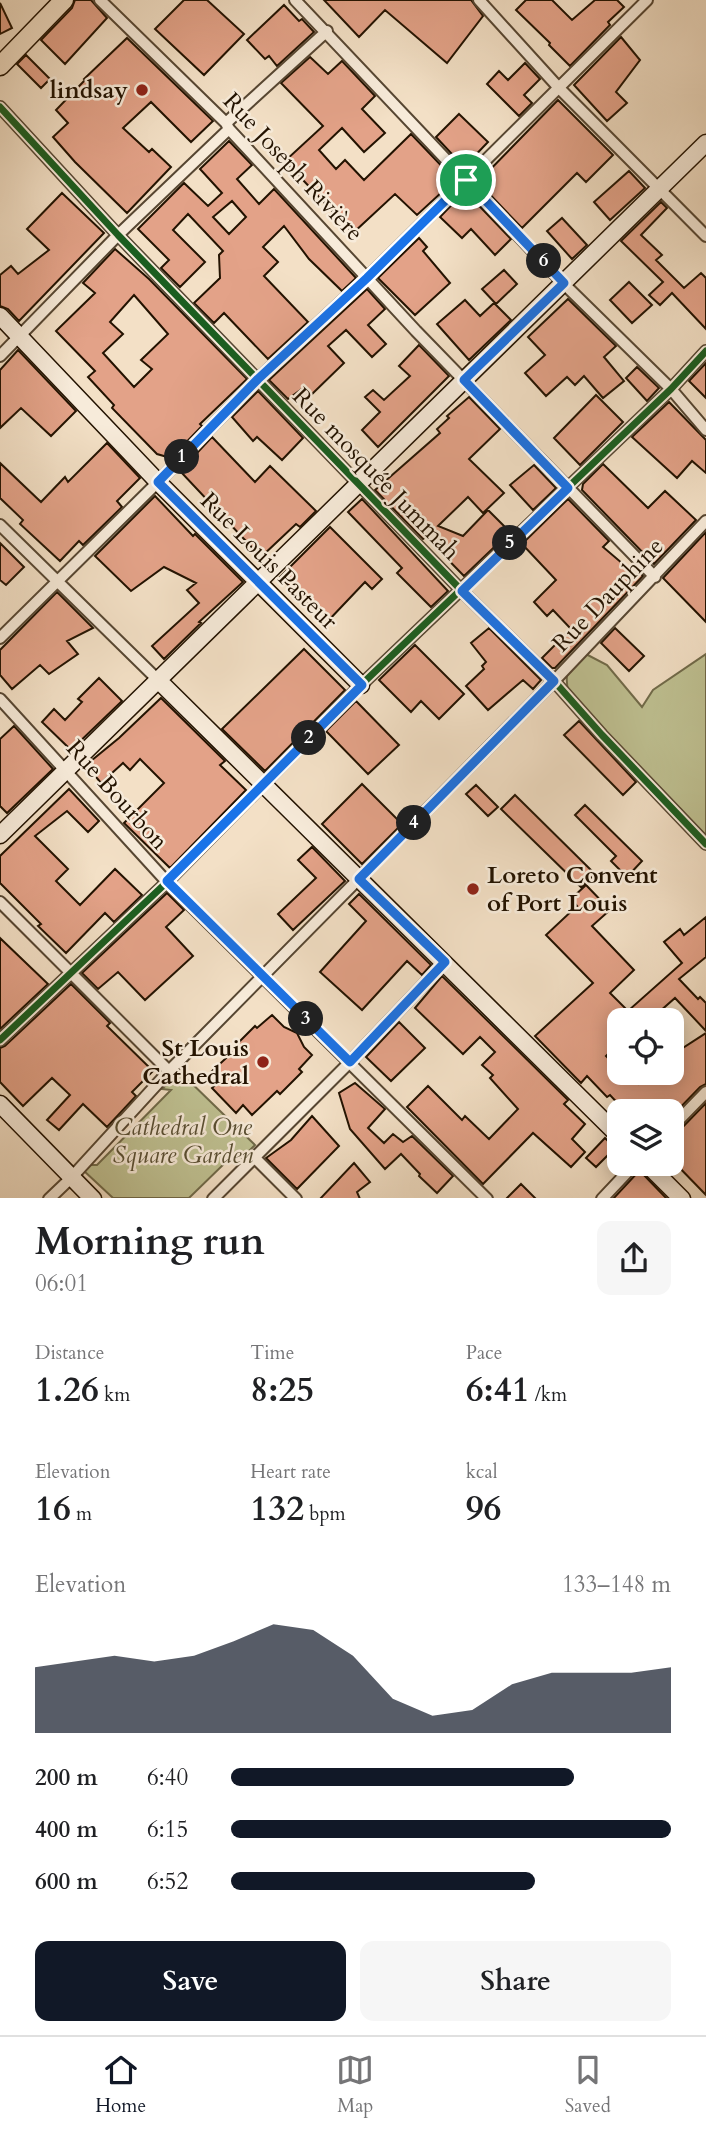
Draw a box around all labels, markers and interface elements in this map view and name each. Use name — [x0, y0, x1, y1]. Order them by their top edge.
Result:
place label: lindsay — [50, 74, 128, 107]
marker: lindsay — [134, 82, 150, 98]
street label: Rue Joseph Rivière — [215, 85, 371, 249]
pin — [436, 150, 496, 210]
icon: arrive — [447, 161, 485, 199]
pin: 6 — [526, 244, 562, 278]
text: 6 — [539, 247, 548, 273]
street label: Rue mosquée Jummah — [285, 380, 467, 568]
pin: 1 — [164, 440, 200, 475]
text: 1 — [177, 443, 186, 469]
street label: Rue Louis Pasteur — [193, 485, 345, 637]
pin: 5 — [492, 526, 528, 560]
text: 5 — [505, 529, 514, 555]
street label: Rue Dauphine — [545, 531, 671, 659]
pin: 2 — [292, 720, 326, 756]
text: 2 — [304, 724, 313, 750]
street label: Rue Bourbon — [59, 733, 176, 858]
pin: 4 — [396, 806, 432, 840]
text: 4 — [409, 809, 418, 835]
place label: Loreto Convent of Port Louis — [487, 859, 658, 920]
marker: Loreto Convent of Port Louis — [465, 881, 481, 897]
pin: 3 — [288, 1002, 324, 1036]
text: 3 — [301, 1005, 310, 1031]
map controls — [607, 1008, 684, 1176]
button: locate — [607, 1008, 684, 1085]
place label: St Louis Cathedral — [142, 1032, 249, 1093]
marker: St Louis Cathedral — [255, 1054, 271, 1070]
button: layers — [607, 1099, 684, 1176]
park label: Cathedral One Square Garden — [113, 1111, 253, 1172]
text: Morning run — [35, 1216, 265, 1268]
button: share — [597, 1221, 671, 1295]
text: 06:01 — [35, 1268, 88, 1299]
text: Distance — [35, 1340, 104, 1366]
text: Time — [250, 1340, 294, 1366]
text: Pace — [466, 1340, 502, 1366]
text: 1.26 — [35, 1366, 99, 1414]
text: 8:25 — [250, 1366, 314, 1414]
text: 6:41 — [466, 1366, 530, 1414]
text: km — [99, 1382, 130, 1408]
text: /km — [530, 1382, 567, 1408]
text: Elevation — [35, 1459, 110, 1485]
text: Heart rate — [250, 1459, 331, 1485]
text: kcal — [466, 1459, 498, 1485]
text: 16 — [35, 1485, 71, 1533]
text: 132 — [250, 1485, 304, 1533]
text: 96 — [466, 1485, 502, 1533]
text: m — [71, 1501, 92, 1527]
text: bpm — [304, 1501, 346, 1527]
text: Elevation — [35, 1569, 126, 1600]
text: 133–148 m — [562, 1569, 671, 1600]
text: 200 m — [35, 1762, 98, 1793]
text: 6:40 — [147, 1762, 188, 1793]
text: 400 m — [35, 1814, 98, 1845]
text: 6:15 — [147, 1814, 188, 1845]
text: 600 m — [35, 1866, 98, 1897]
text: 6:52 — [147, 1866, 188, 1897]
button: Save — [35, 1941, 346, 2021]
button: Share — [360, 1941, 671, 2021]
tab: Home — [95, 2051, 146, 2119]
tab: Map — [336, 2051, 374, 2119]
tab: Saved — [565, 2051, 611, 2119]

